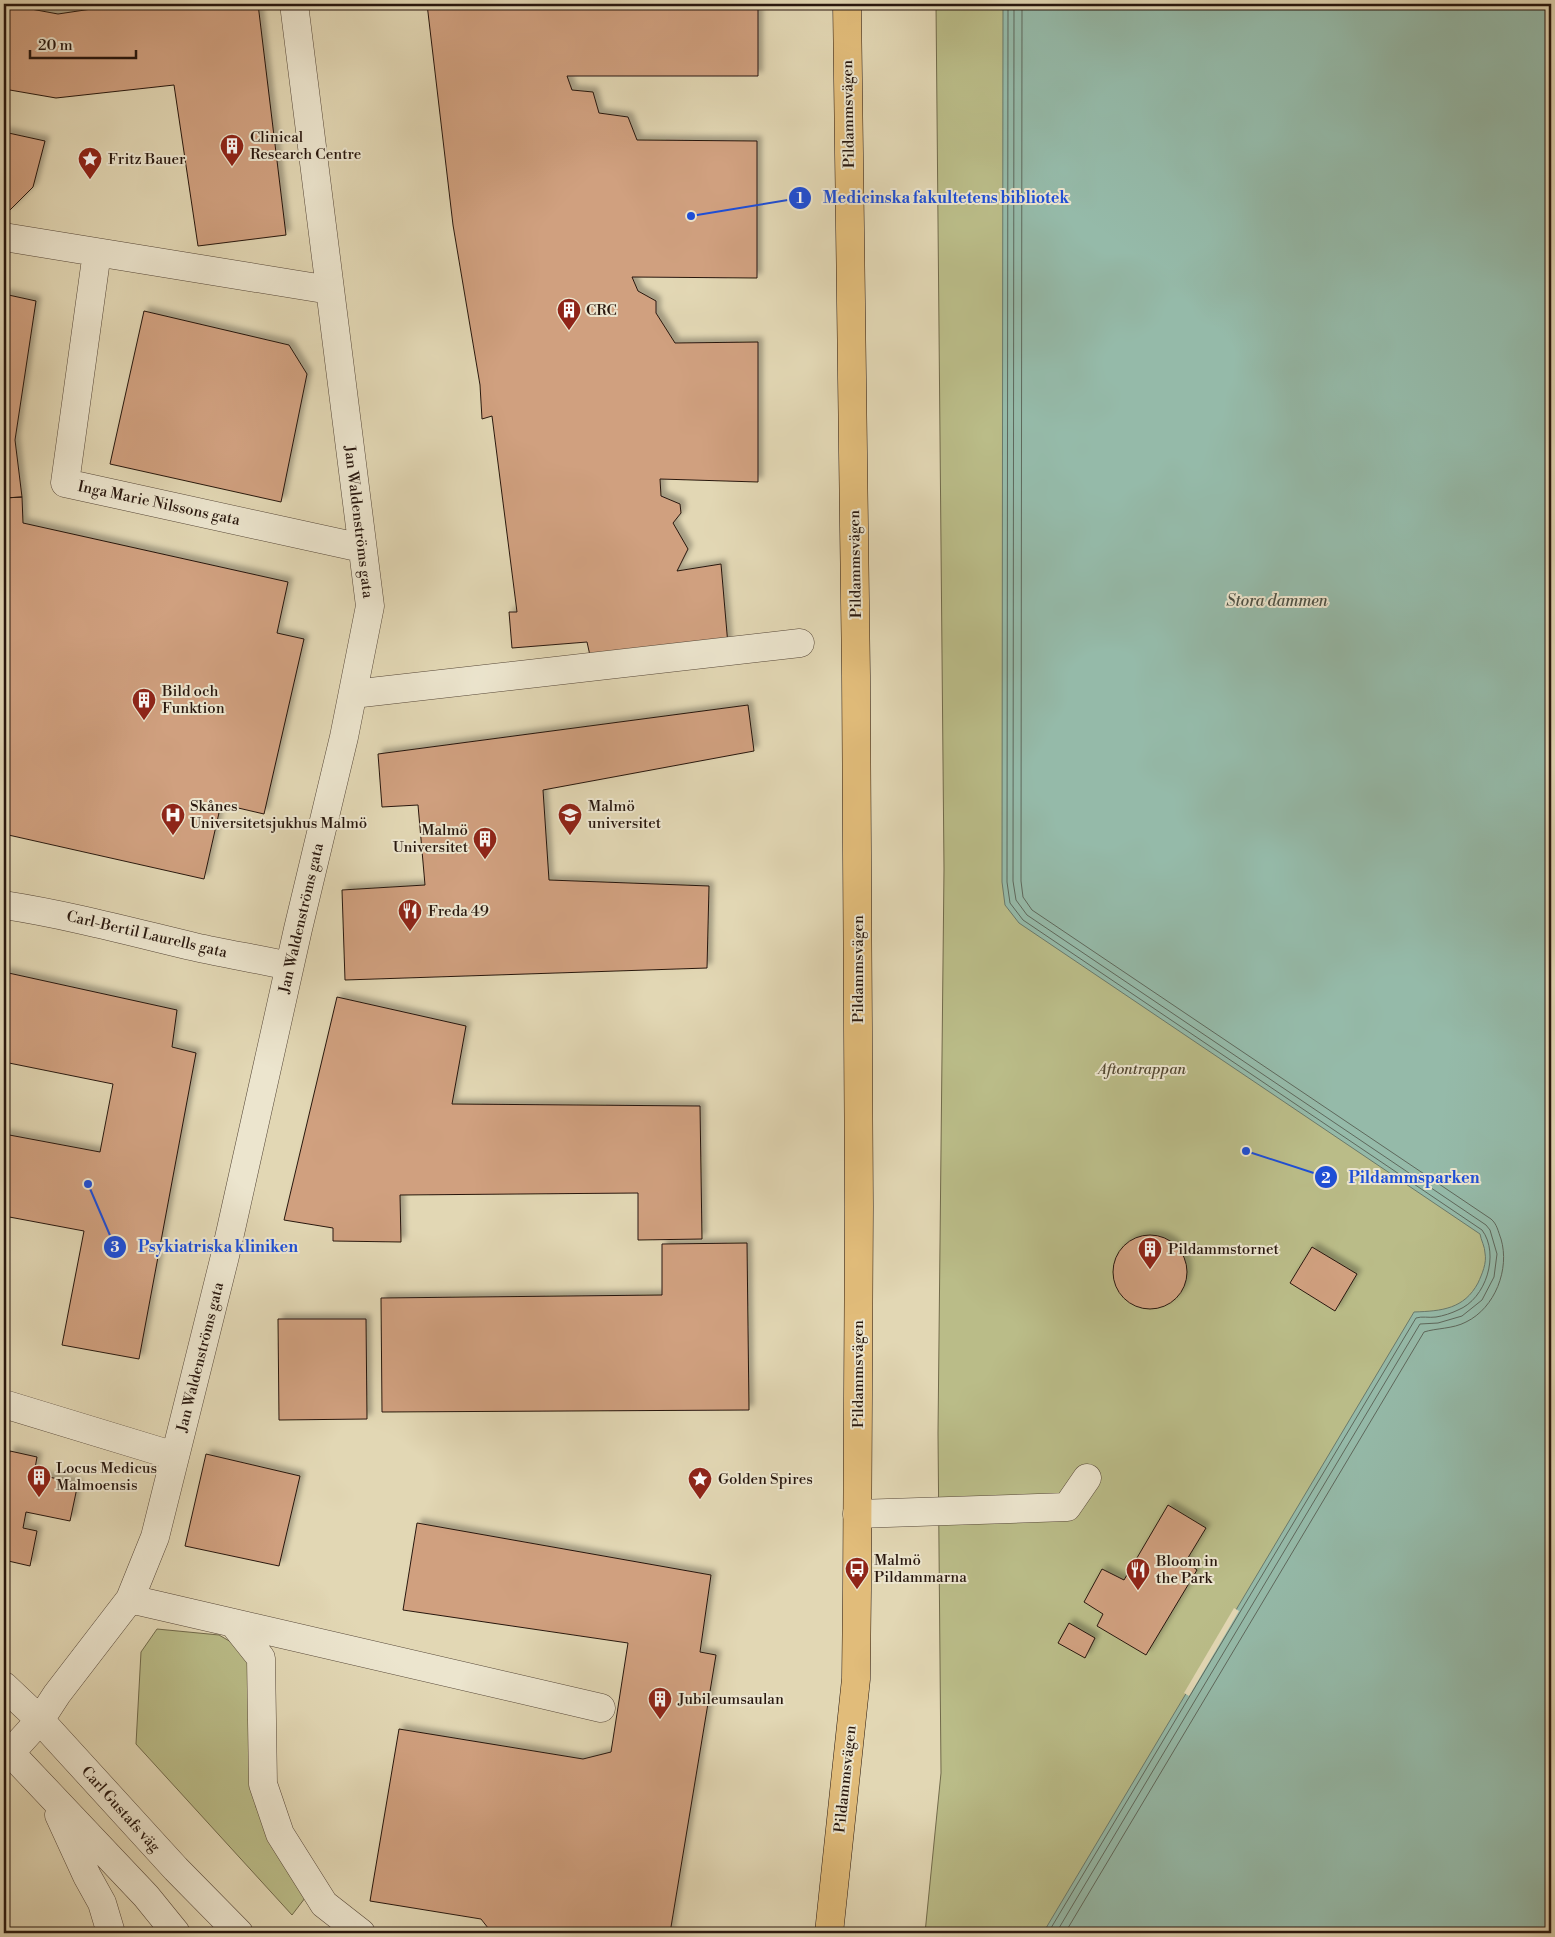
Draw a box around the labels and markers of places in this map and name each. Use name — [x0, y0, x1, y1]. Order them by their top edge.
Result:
place label: Clinical Research Centre — [250, 128, 361, 164]
building icon: Clinical Research Centre — [219, 133, 245, 167]
place icon: Fritz Bauer — [77, 146, 103, 180]
place label: Fritz Bauer — [108, 150, 186, 169]
callout: Medicinska fakultetens bibliotek — [788, 182, 1079, 213]
building icon: CRC — [556, 297, 582, 331]
place label: CRC — [586, 301, 617, 320]
place label: Bild och Funktion — [161, 682, 225, 718]
building icon: Bild och Funktion — [131, 687, 157, 721]
place label: Skånes Universitetsjukhus Malmö — [190, 797, 367, 833]
place label: Malmö universitet — [588, 797, 662, 833]
hospital icon: Skånes Universitetsjukhus Malmö — [160, 802, 186, 836]
school or university icon: Malmö universitet — [557, 802, 583, 836]
place label: Malmö Universitet — [393, 821, 469, 857]
building icon: Malmö Universitet — [472, 826, 498, 860]
restaurant icon: Freda 49 — [397, 898, 423, 932]
place label: Freda 49 — [428, 902, 489, 921]
callout: Pildammsparken — [1314, 1162, 1490, 1193]
callout: Psykiatriska kliniken — [103, 1231, 308, 1262]
building icon: Pildammstornet — [1137, 1236, 1163, 1270]
place label: Pildammstornet — [1168, 1240, 1280, 1259]
place label: Locus Medicus Malmoensis — [56, 1459, 157, 1495]
building icon: Locus Medicus Malmoensis — [26, 1464, 52, 1498]
place icon: Golden Spires — [687, 1466, 713, 1500]
place label: Golden Spires — [718, 1470, 813, 1489]
place label: Malmö Pildammarna — [874, 1551, 967, 1587]
place label: Bloom in the Park — [1155, 1552, 1218, 1588]
bus stop icon: Malmö Pildammarna — [844, 1556, 870, 1590]
restaurant icon: Bloom in the Park — [1125, 1557, 1151, 1591]
building icon: Jubileumsaulan — [647, 1686, 673, 1720]
place label: Jubileumsaulan — [677, 1690, 784, 1709]

